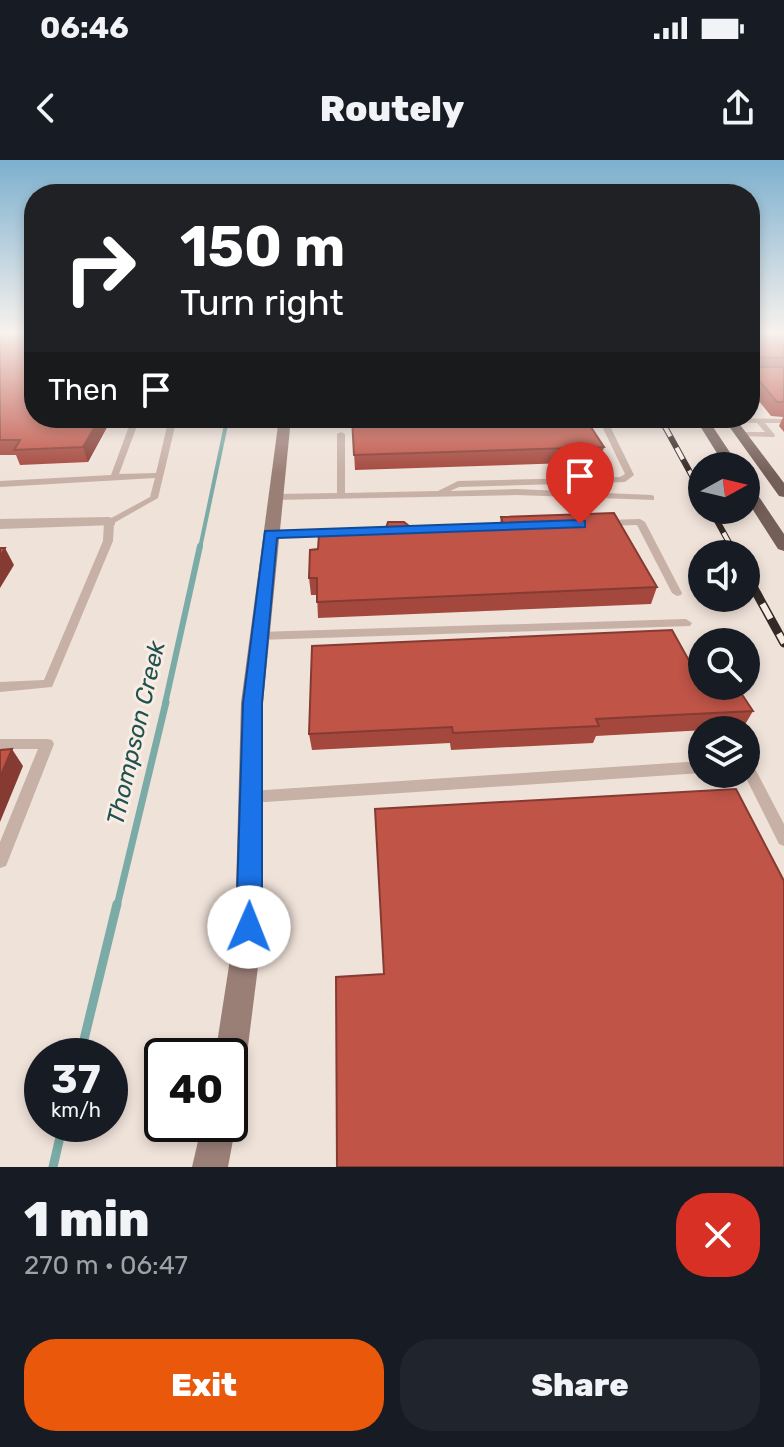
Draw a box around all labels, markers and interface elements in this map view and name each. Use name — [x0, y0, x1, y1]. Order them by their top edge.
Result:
text: 06:46 — [40, 10, 129, 46]
icon: back — [24, 86, 68, 130]
icon: share — [716, 86, 760, 130]
text: Routely — [320, 87, 464, 130]
text: 150 m — [180, 214, 345, 280]
icon: right — [48, 216, 152, 320]
text: Turn right — [180, 281, 344, 324]
icon: arrive — [134, 368, 178, 412]
text: Then — [48, 372, 118, 408]
pin — [546, 442, 614, 524]
north arrow — [688, 452, 760, 524]
map controls — [688, 452, 760, 788]
icon: arrive — [558, 454, 602, 498]
button: sound — [688, 540, 760, 612]
button: search — [688, 628, 760, 700]
water label: Thompson Creek — [101, 638, 171, 828]
button: layers — [688, 716, 760, 788]
position arrow — [207, 885, 291, 969]
speed limit sign: 40 — [144, 1038, 248, 1142]
text: 37 — [51, 1056, 101, 1103]
text: km/h — [51, 1098, 101, 1122]
text: 1 min — [24, 1191, 150, 1248]
button: close — [676, 1193, 760, 1277]
text: 270 m · 06:47 — [24, 1250, 188, 1281]
button: Exit — [24, 1339, 384, 1431]
button: Share — [400, 1339, 760, 1431]

